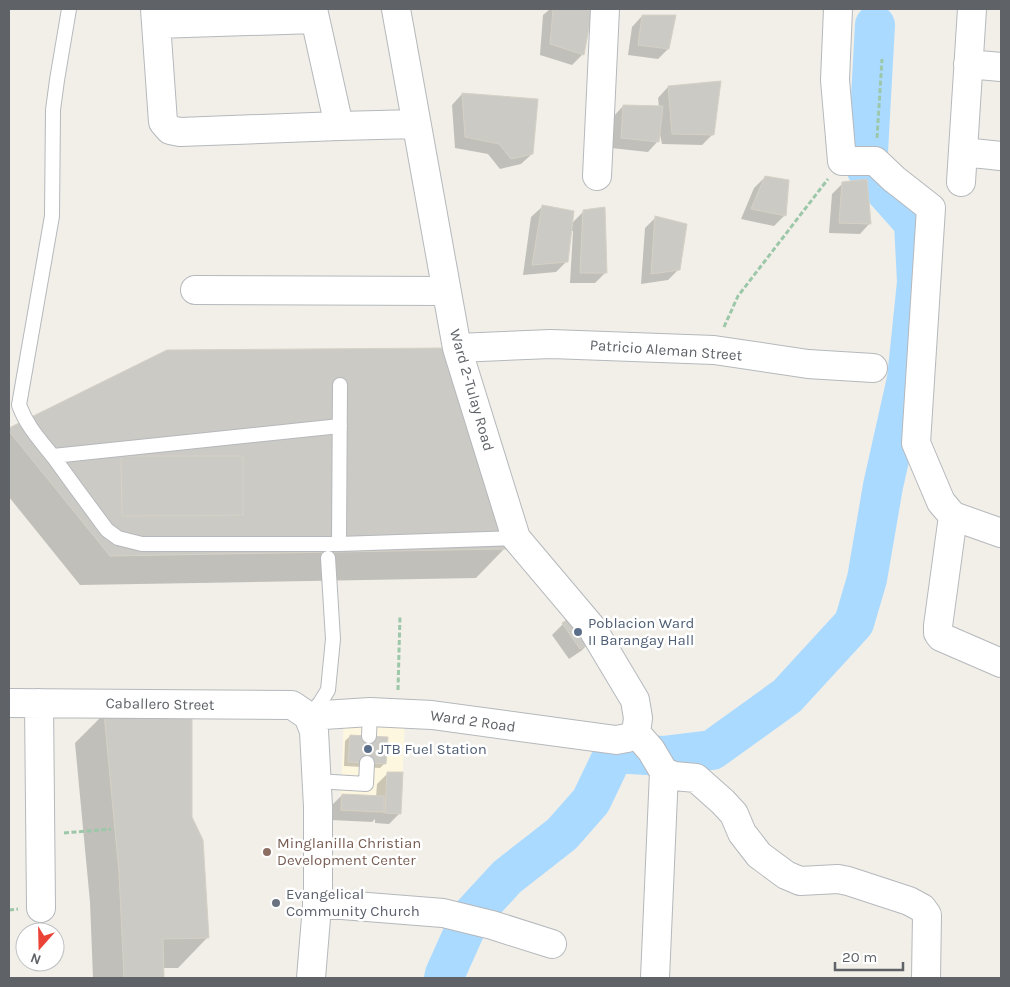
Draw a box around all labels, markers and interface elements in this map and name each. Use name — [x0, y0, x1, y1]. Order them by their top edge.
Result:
street label: Ward 2-Tulay Road — [446, 327, 498, 453]
street label: Patricio Aleman Street — [589, 336, 743, 364]
place label: Poblacion Ward II Barangay Hall — [588, 614, 694, 649]
marker: Poblacion Ward II Barangay Hall — [572, 626, 584, 638]
street label: Caballero Street — [105, 694, 215, 714]
street label: Ward 2 Road — [429, 706, 517, 736]
place label: JTB Fuel Station — [378, 740, 487, 758]
marker: JTB Fuel Station — [362, 743, 374, 755]
place label: Minglanilla Christian Development Center — [277, 834, 421, 869]
marker: Minglanilla Christian Development Center — [261, 846, 273, 858]
place label: Evangelical Community Church — [286, 885, 420, 920]
marker: Evangelical Community Church — [270, 897, 282, 909]
north arrow — [15, 922, 65, 972]
scale bar — [835, 940, 902, 972]
text: 20 m — [842, 948, 877, 966]
text: N — [28, 949, 43, 968]

